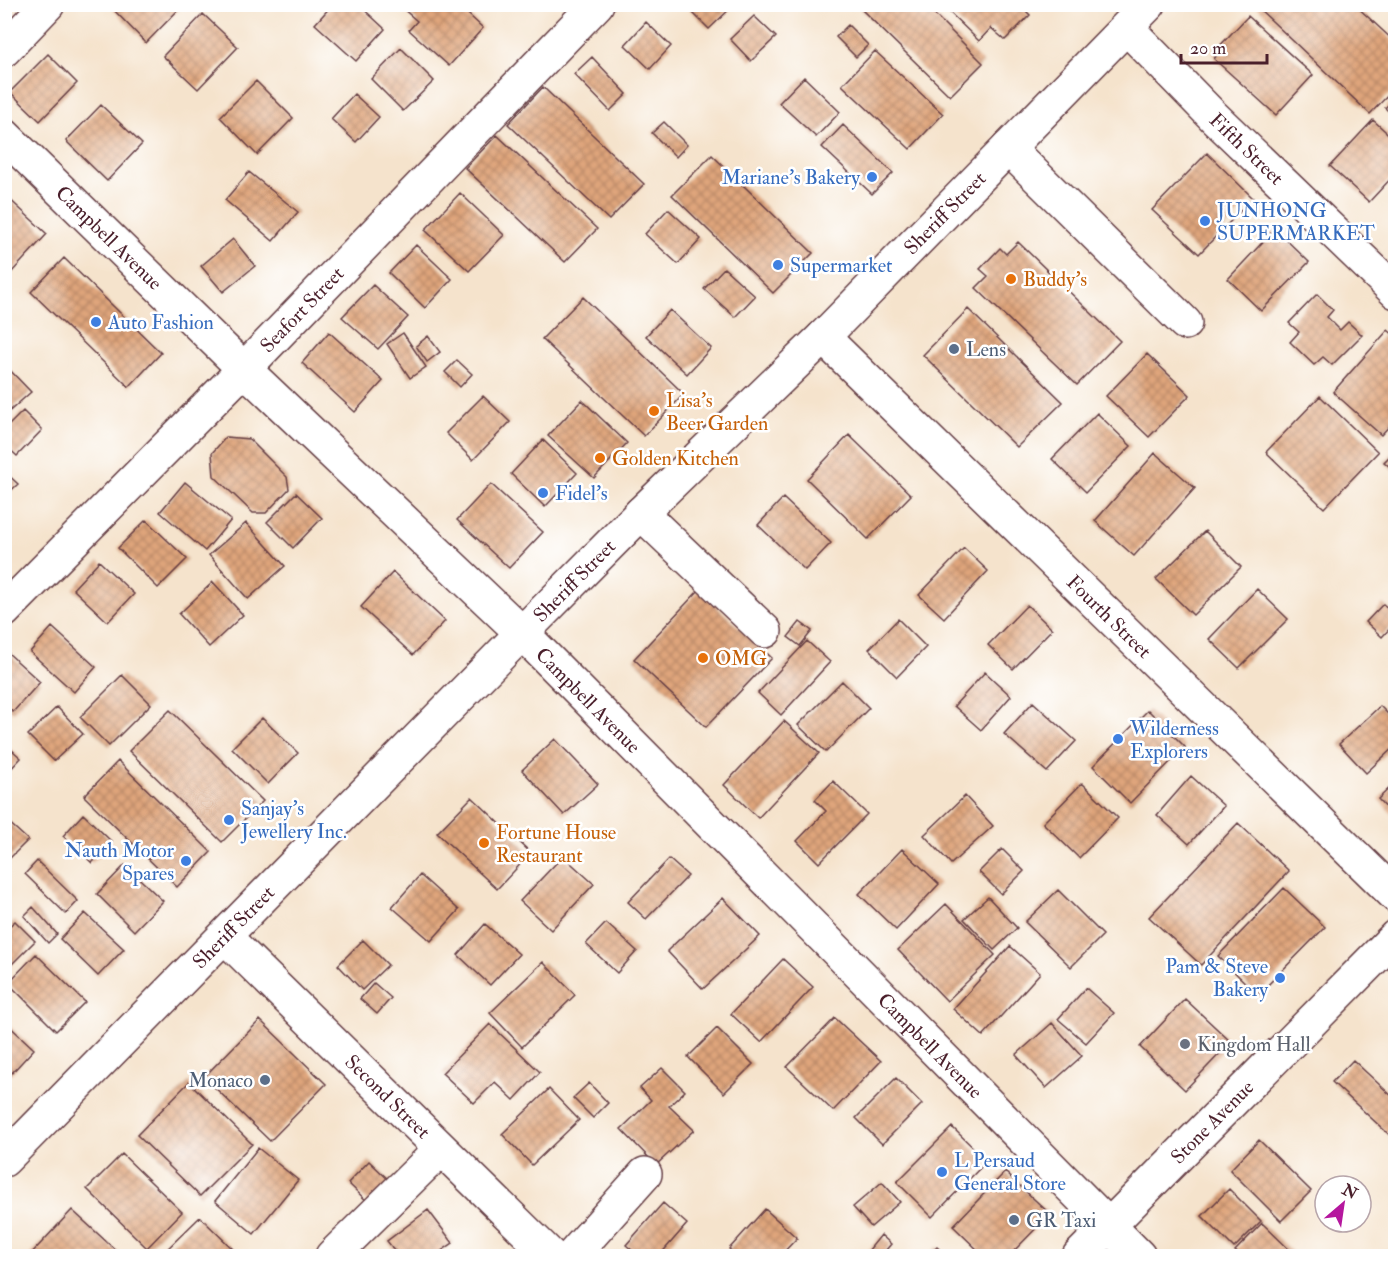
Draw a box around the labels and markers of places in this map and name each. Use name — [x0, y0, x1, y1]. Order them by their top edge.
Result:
place label: Mariane's Bakery — [722, 165, 861, 190]
marker: Mariane's Bakery — [865, 170, 879, 184]
place label: JUNHONG SUPERMARKET — [1216, 198, 1375, 246]
marker: JUNHONG SUPERMARKET — [1198, 214, 1212, 228]
place label: Supermarket — [790, 253, 893, 279]
marker: Supermarket — [771, 258, 785, 272]
place label: Buddy's — [1023, 267, 1087, 292]
marker: Buddy's — [1004, 272, 1018, 286]
place label: Auto Fashion — [107, 310, 214, 335]
marker: Auto Fashion — [89, 315, 103, 329]
place label: Lens — [966, 337, 1006, 362]
marker: Lens — [947, 342, 961, 356]
place label: Lisa's Beer Garden — [666, 388, 768, 436]
marker: Lisa's Beer Garden — [647, 404, 661, 418]
place label: Golden Kitchen — [612, 446, 739, 471]
marker: Golden Kitchen — [593, 451, 607, 465]
place label: Fidel's — [555, 481, 608, 506]
marker: Fidel's — [536, 486, 550, 500]
place label: OMG — [715, 646, 767, 671]
marker: OMG — [696, 651, 710, 665]
place label: Wilderness Explorers — [1129, 716, 1219, 765]
marker: Wilderness Explorers — [1111, 732, 1125, 746]
place label: Sanjay's Jewellery Inc. — [240, 796, 347, 844]
marker: Sanjay's Jewellery Inc. — [222, 813, 236, 827]
place label: Fortune House Restaurant — [496, 820, 616, 868]
marker: Fortune House Restaurant — [477, 836, 491, 850]
place label: Nauth Motor Spares — [65, 838, 175, 887]
marker: Nauth Motor Spares — [179, 854, 193, 868]
place label: Pam & Steve Bakery — [1165, 954, 1269, 1002]
marker: Pam & Steve Bakery — [1273, 971, 1287, 985]
place label: Kingdom Hall — [1197, 1032, 1311, 1057]
marker: Kingdom Hall — [1178, 1037, 1192, 1051]
place label: Monaco — [188, 1068, 253, 1093]
marker: Monaco — [258, 1073, 272, 1087]
place label: L Persaud General Store — [954, 1148, 1066, 1196]
marker: L Persaud General Store — [935, 1165, 949, 1179]
place label: GR Taxi — [1026, 1208, 1096, 1233]
marker: GR Taxi — [1007, 1213, 1021, 1227]

